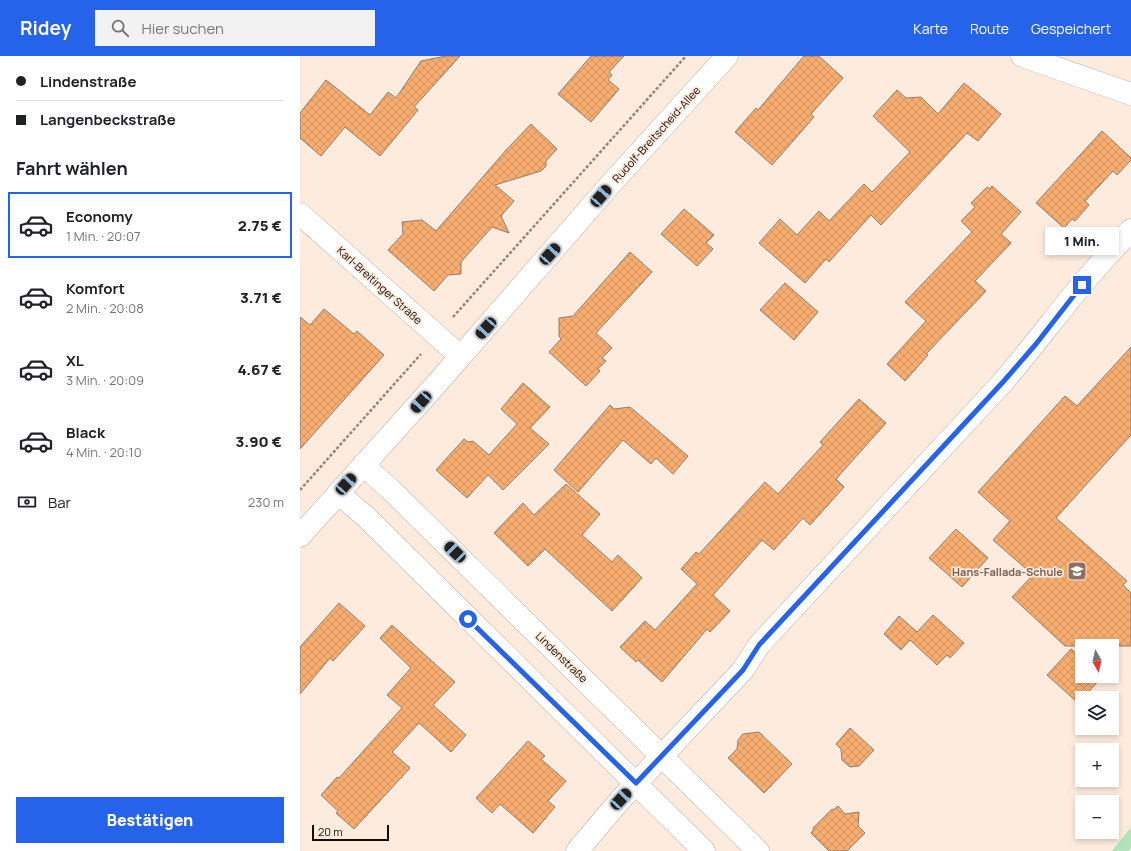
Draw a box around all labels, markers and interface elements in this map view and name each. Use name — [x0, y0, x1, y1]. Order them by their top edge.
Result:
search box — [95, 10, 375, 46]
text: Ridey — [20, 15, 71, 41]
icon: search — [109, 17, 131, 39]
text: Hier suchen — [141, 18, 224, 39]
text: Karte — [913, 19, 948, 38]
text: Route — [970, 19, 1009, 38]
text: Gespeichert — [1031, 19, 1111, 38]
text: Lindenstraße — [40, 71, 137, 92]
street label: Rudolf-Breitscheid-Allee — [609, 82, 704, 185]
text: Langenbeckstraße — [40, 109, 176, 130]
text: Fahrt wählen — [16, 156, 128, 180]
car — [589, 183, 613, 209]
text: Economy — [66, 206, 133, 227]
icon: car — [18, 207, 54, 243]
text: 2.75 € — [238, 215, 282, 236]
text: 1 Min. · 20:07 — [66, 227, 140, 245]
callout: 1 Min. — [1045, 227, 1119, 255]
text: 1 Min. — [1064, 232, 1100, 250]
car — [538, 241, 562, 267]
street label: Karl-Breitinger Straße — [334, 243, 426, 328]
route end — [1073, 276, 1091, 294]
text: Komfort — [66, 278, 125, 299]
icon: car — [18, 279, 54, 315]
text: 3.71 € — [240, 287, 282, 308]
text: 2 Min. · 20:08 — [66, 299, 144, 317]
car — [474, 315, 498, 341]
text: XL — [66, 350, 84, 371]
icon: car — [18, 351, 54, 387]
text: 4.67 € — [237, 359, 282, 380]
text: 3 Min. · 20:09 — [66, 371, 144, 389]
car — [409, 389, 433, 415]
text: Black — [66, 422, 105, 443]
icon: car — [18, 423, 54, 459]
text: 3.90 € — [235, 431, 282, 452]
text: 4 Min. · 20:10 — [66, 443, 142, 461]
car — [334, 471, 358, 497]
icon: cash — [16, 491, 38, 513]
text: Bar — [48, 492, 71, 513]
text: 230 m — [248, 493, 284, 511]
car — [442, 539, 468, 565]
school or university icon: Hans-Fallada-Schule — [1066, 560, 1088, 582]
place label: Hans-Fallada-Schule — [952, 564, 1063, 579]
route start — [459, 610, 477, 628]
street label: Lindenstraße — [533, 628, 592, 686]
north arrow — [1075, 639, 1119, 683]
map controls — [1075, 639, 1119, 839]
button: layers — [1075, 691, 1119, 735]
button: + — [1075, 743, 1119, 787]
car — [608, 786, 634, 812]
button: − — [1075, 795, 1119, 839]
button: Bestätigen — [16, 797, 284, 843]
scale bar — [312, 823, 389, 842]
text: 20 m — [318, 824, 343, 839]

